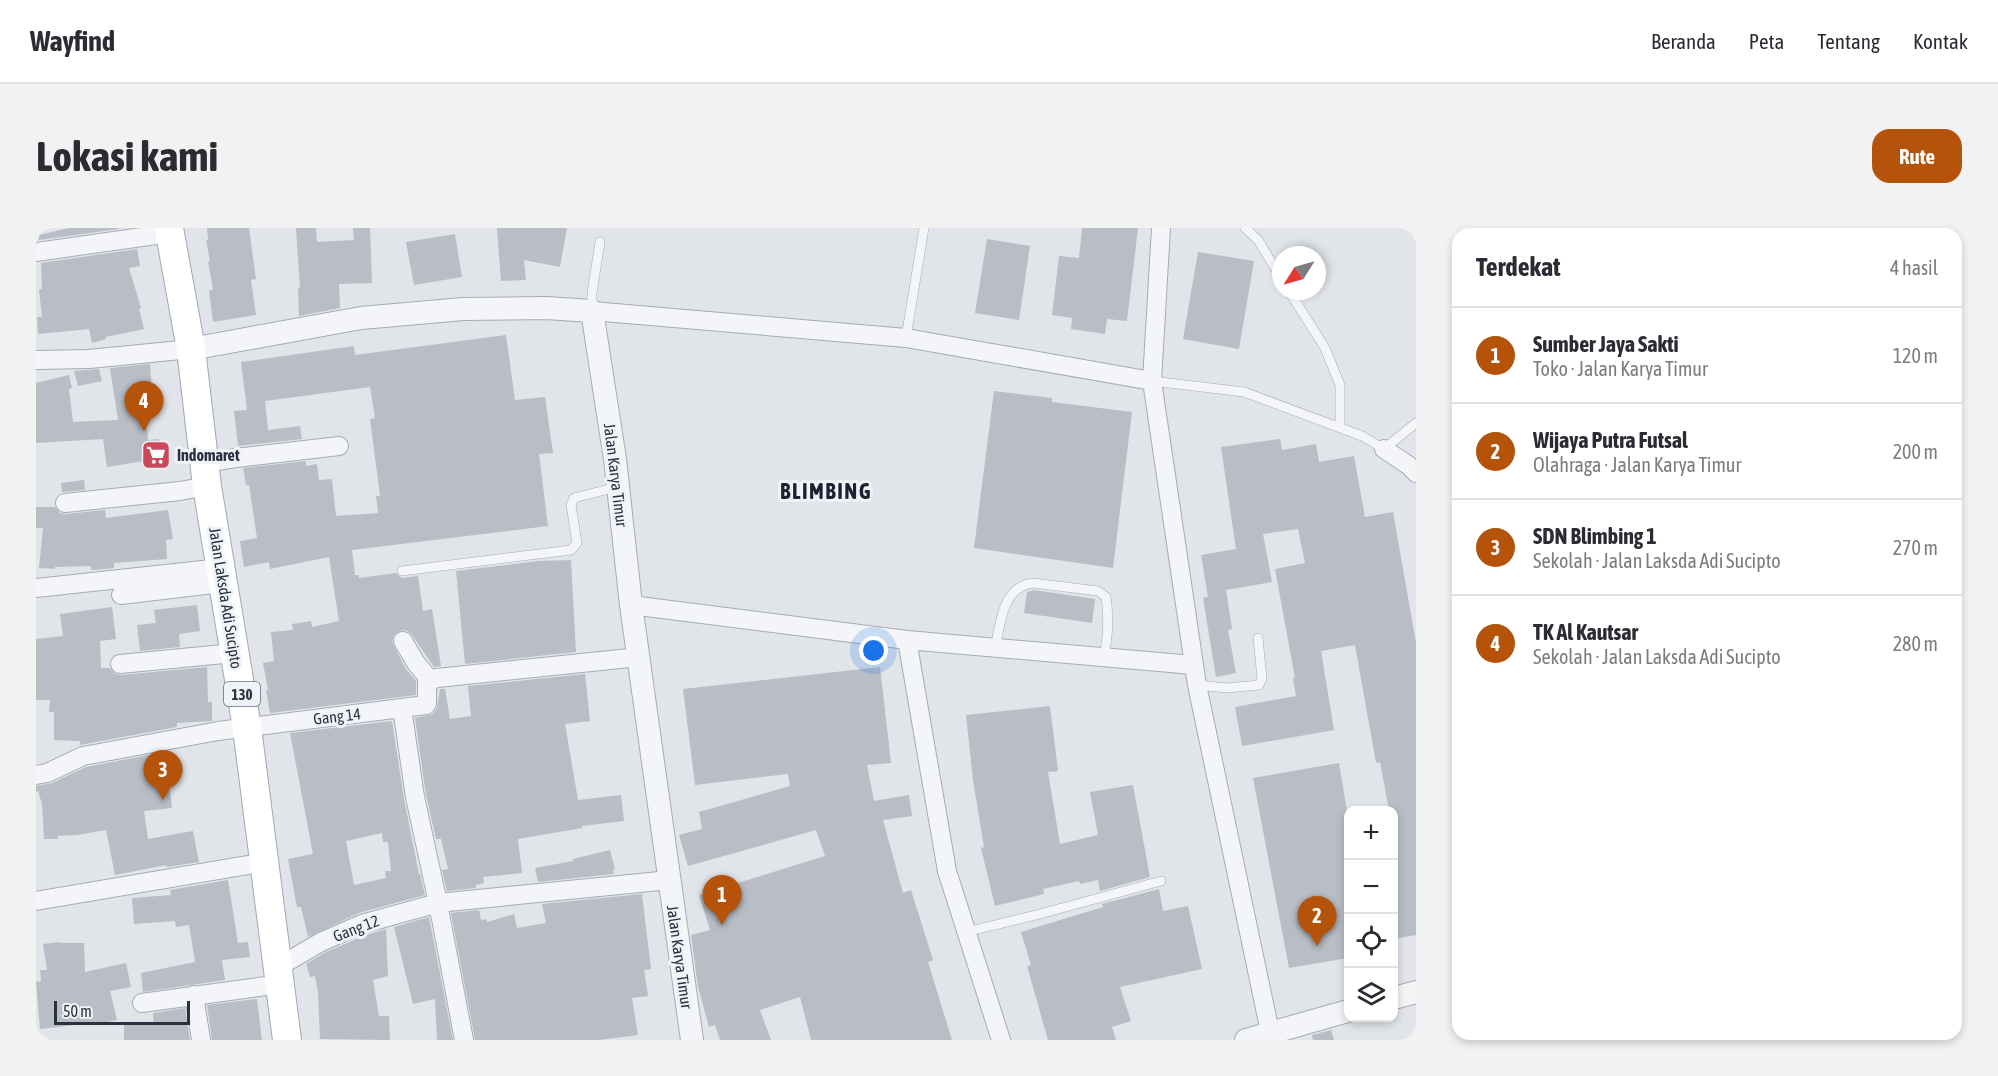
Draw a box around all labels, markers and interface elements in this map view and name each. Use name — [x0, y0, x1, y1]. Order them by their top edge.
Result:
text: Wayfind — [30, 25, 115, 57]
text: Beranda — [1651, 29, 1716, 53]
text: Peta — [1749, 29, 1784, 53]
text: Tentang — [1817, 29, 1880, 53]
text: Kontak — [1913, 29, 1968, 53]
button: Rute — [1872, 129, 1962, 183]
text: Lokasi kami — [36, 132, 218, 180]
north arrow — [1272, 246, 1326, 300]
text: Terdekat — [1476, 252, 1560, 282]
text: 4 hasil — [1890, 256, 1938, 279]
text: Sumber Jaya Sakti — [1533, 331, 1679, 357]
text: 1 — [1491, 344, 1500, 367]
text: 120 m — [1893, 344, 1938, 367]
text: Toko · Jalan Karya Timur — [1533, 357, 1708, 380]
pin: 4 — [124, 382, 164, 431]
street label: Jalan Karya Timur — [600, 422, 631, 528]
text: Wijaya Putra Futsal — [1533, 427, 1688, 453]
supermarket icon: Indomaret — [140, 439, 172, 471]
text: 2 — [1491, 440, 1500, 463]
text: 200 m — [1893, 440, 1938, 463]
place label: Indomaret — [177, 446, 240, 464]
text: Olahraga · Jalan Karya Timur — [1533, 453, 1741, 476]
district label: BLIMBING — [780, 478, 872, 504]
text: SDN Blimbing 1 — [1533, 523, 1657, 549]
street label: Jalan Laksda Adi Sucipto — [205, 526, 246, 670]
text: 3 — [1491, 536, 1500, 559]
text: 270 m — [1893, 536, 1938, 559]
text: Sekolah · Jalan Laksda Adi Sucipto — [1533, 549, 1781, 572]
text: TK Al Kautsar — [1533, 619, 1638, 645]
text: 4 — [1491, 632, 1500, 655]
text: 280 m — [1893, 632, 1938, 655]
your location — [859, 636, 888, 665]
text: Sekolah · Jalan Laksda Adi Sucipto — [1533, 645, 1781, 668]
road number: 130 — [224, 682, 260, 706]
street label: Gang 14 — [312, 704, 362, 729]
pin: 3 — [144, 750, 182, 800]
map controls — [1344, 806, 1398, 1022]
button: + — [1344, 806, 1398, 860]
button: − — [1344, 860, 1398, 914]
pin: 1 — [702, 876, 742, 925]
pin: 2 — [1298, 896, 1336, 946]
street label: Jalan Karya Timur — [663, 904, 696, 1010]
street label: Gang 12 — [330, 911, 382, 946]
button: locate — [1344, 914, 1398, 968]
button: layers — [1344, 968, 1398, 1022]
scale bar — [54, 998, 190, 1026]
text: 50 m — [63, 1002, 92, 1020]

